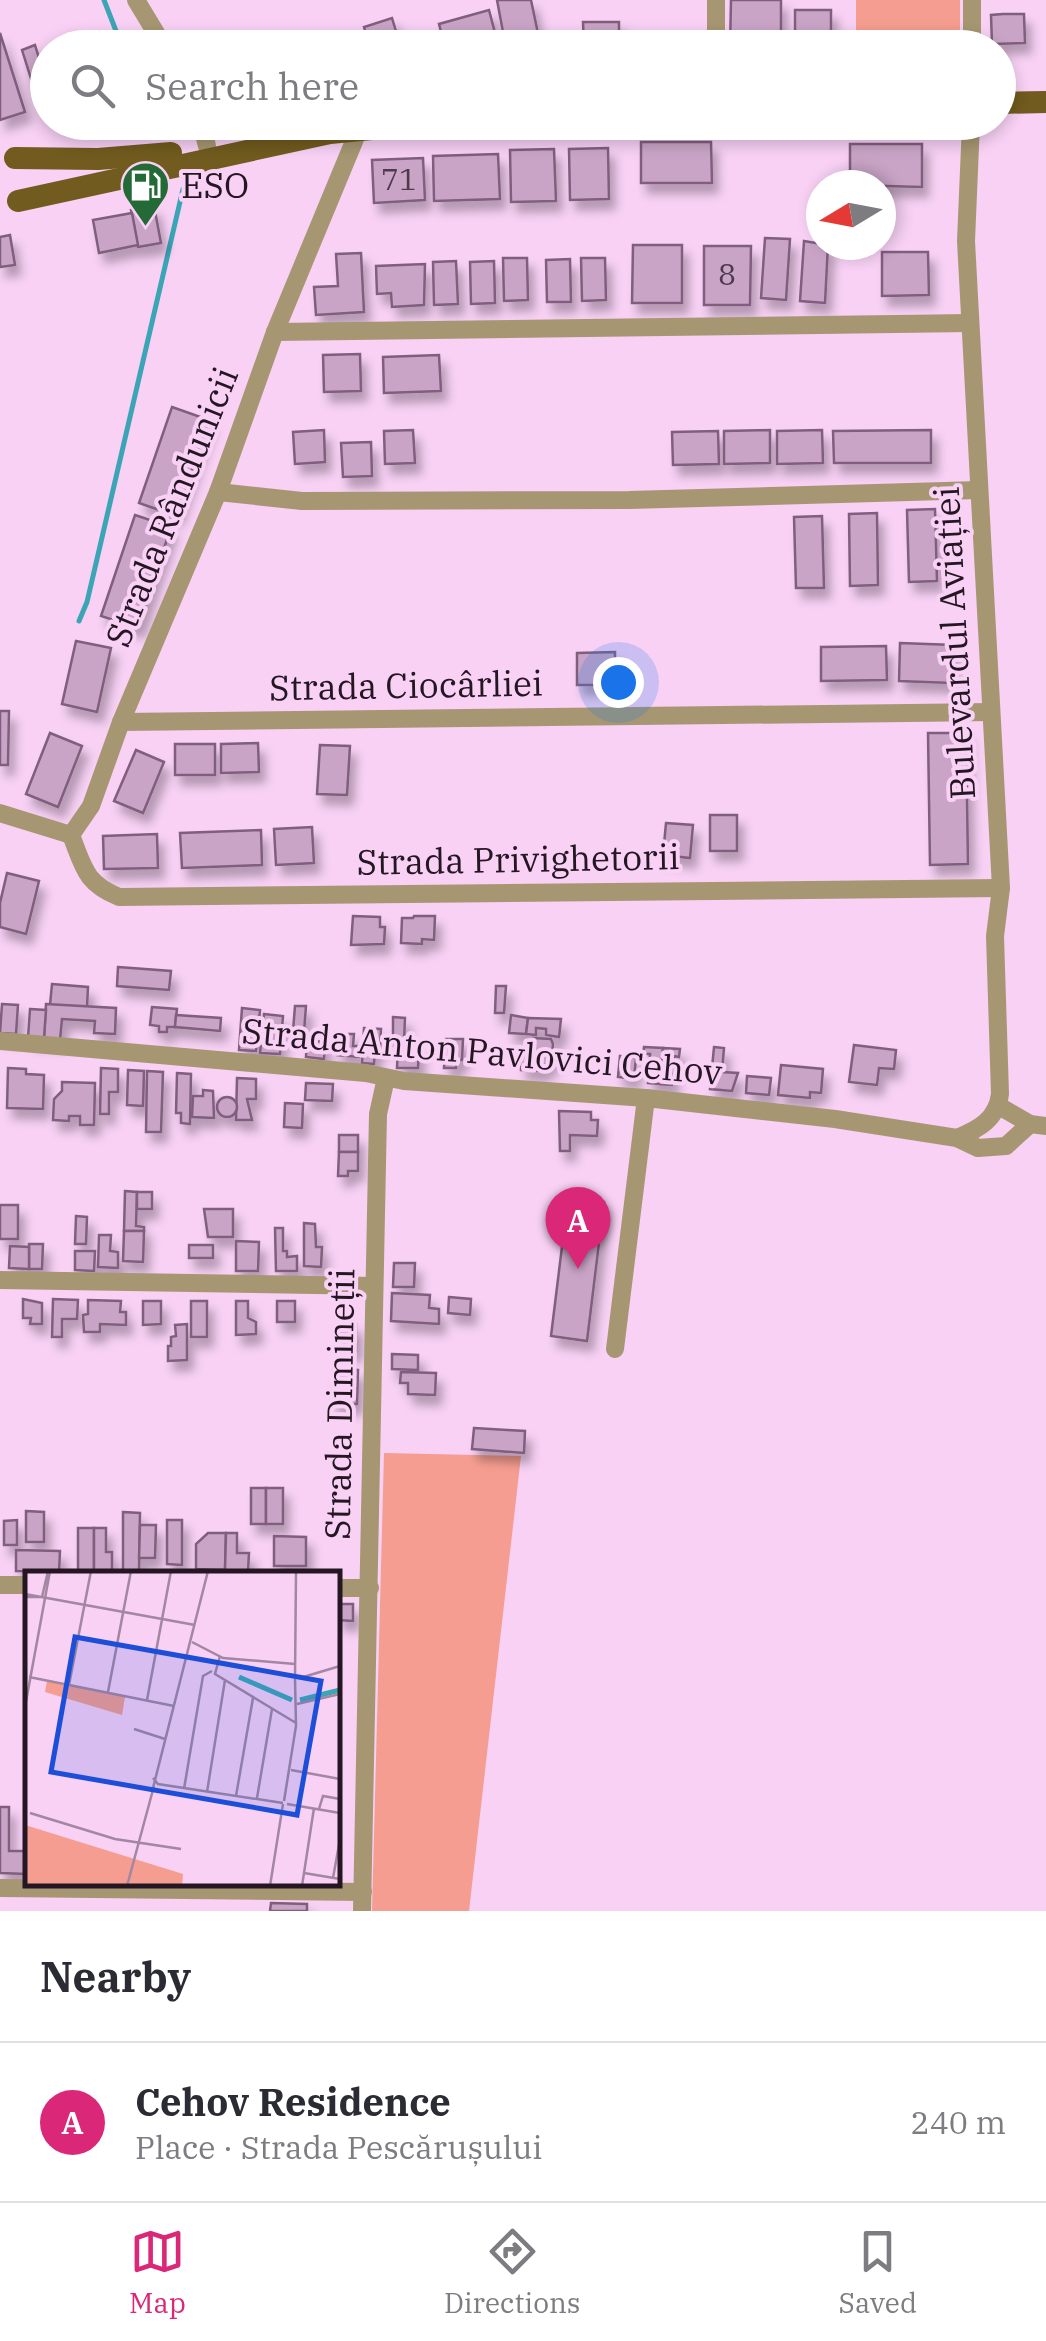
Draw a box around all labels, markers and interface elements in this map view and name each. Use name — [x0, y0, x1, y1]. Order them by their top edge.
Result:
search box — [30, 30, 1016, 140]
icon: search — [65, 58, 120, 113]
text: Search here — [145, 61, 359, 110]
house number: 71 — [381, 159, 417, 198]
fuel station icon: ESO — [120, 160, 172, 228]
place label: ESO — [181, 162, 249, 208]
north arrow — [806, 170, 896, 260]
house number: 8 — [718, 254, 736, 293]
street label: Strada Rândunicii — [94, 360, 248, 653]
street label: Bulevardul Aviației — [923, 485, 985, 801]
your location — [593, 657, 644, 708]
street label: Strada Ciocârliei — [269, 660, 543, 710]
street label: Strada Privighetorii — [356, 833, 680, 885]
street label: Strada Anton Pavlovici Cehov — [240, 1007, 724, 1095]
pin: A — [546, 1186, 610, 1269]
street label: Strada Dimineții — [314, 1268, 364, 1540]
inset map — [25, 1571, 340, 1886]
text: Nearby — [40, 1949, 191, 2004]
text: Cehov Residence — [135, 2077, 451, 2126]
text: A — [61, 2101, 84, 2143]
text: 240 m — [910, 2101, 1006, 2143]
text: Place · Strada Pescărușului — [135, 2126, 542, 2168]
tab: Map — [129, 2224, 186, 2321]
tab: Directions — [444, 2224, 581, 2321]
tab: Saved — [839, 2224, 917, 2321]

